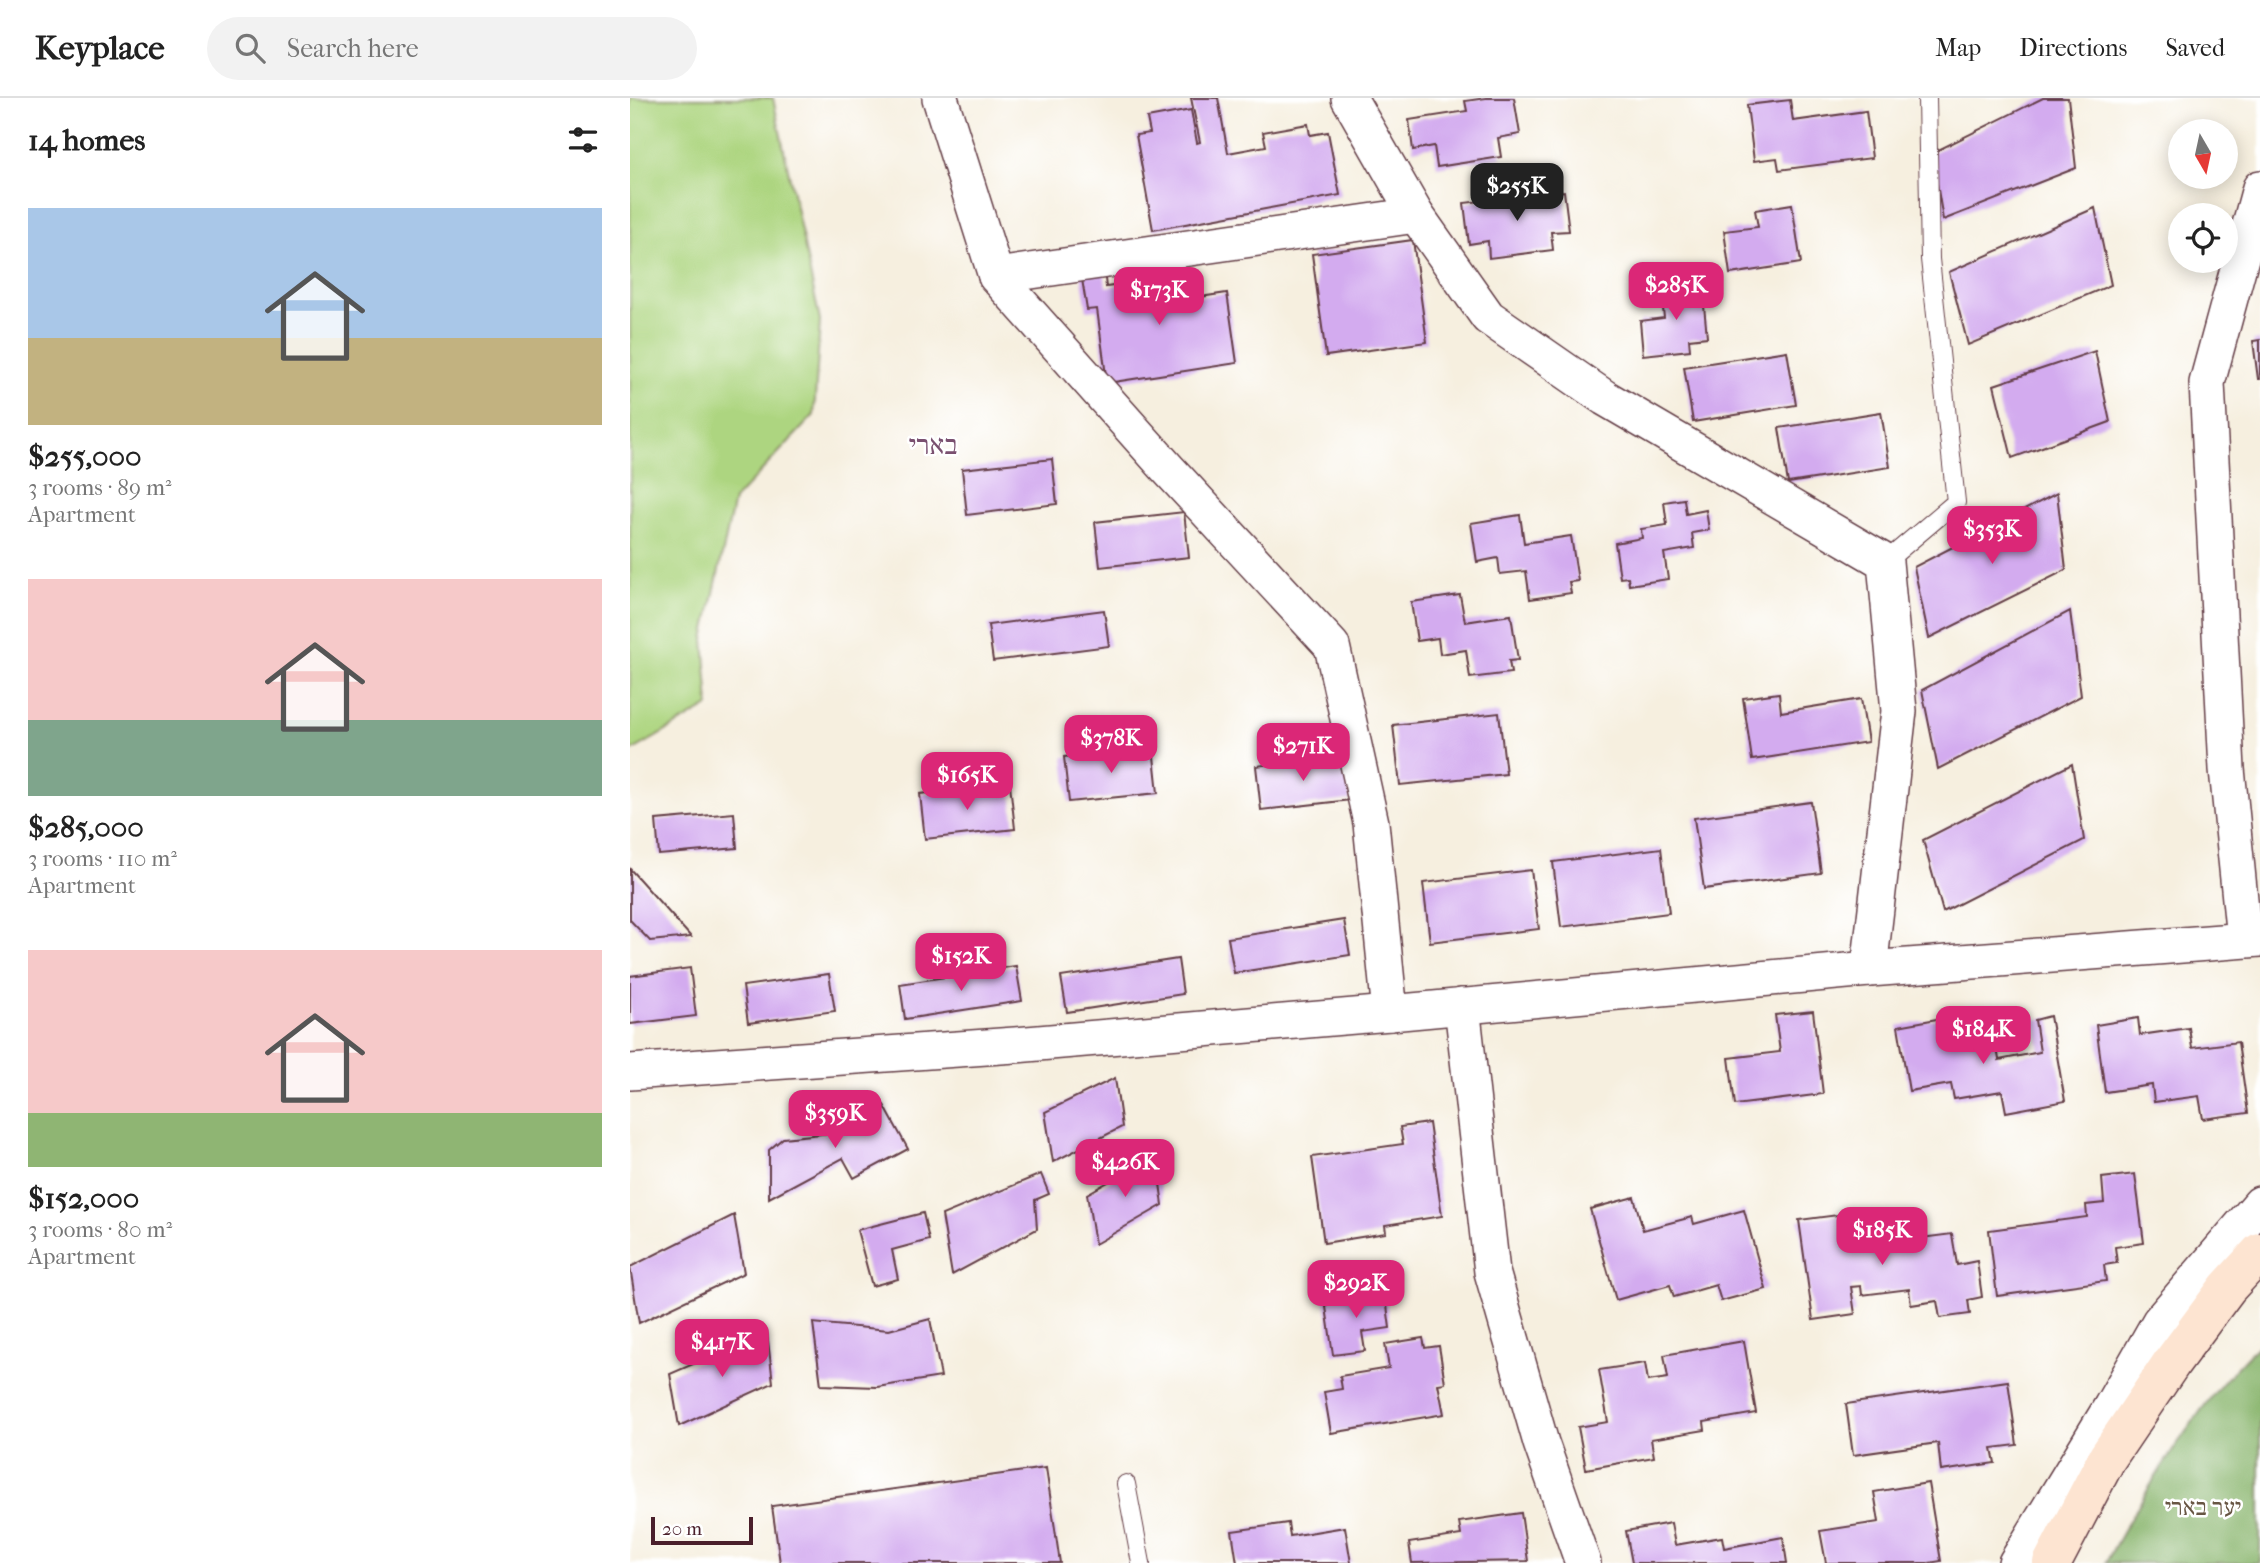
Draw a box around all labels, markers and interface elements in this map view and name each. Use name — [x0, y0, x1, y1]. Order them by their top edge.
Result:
search box — [207, 17, 697, 80]
text: Keyplace — [35, 29, 165, 68]
icon: search — [231, 29, 269, 67]
text: Search here — [287, 33, 419, 64]
text: Map — [1935, 34, 1981, 62]
text: Directions — [2019, 34, 2127, 62]
text: Saved — [2165, 34, 2225, 62]
north arrow — [2168, 119, 2238, 189]
map controls — [2168, 119, 2238, 273]
icon: filters — [564, 121, 602, 159]
text: 14 homes — [28, 123, 145, 158]
pin: $255K — [1468, 164, 1566, 223]
text: $255K — [1487, 172, 1547, 199]
button: locate — [2168, 203, 2238, 273]
icon: home — [252, 253, 378, 379]
pin: $285K — [1627, 262, 1725, 322]
pin: $173K — [1110, 268, 1208, 327]
text: $285K — [1645, 271, 1707, 298]
text: $173K — [1130, 276, 1188, 303]
district label: בארי — [908, 428, 958, 461]
text: $255,000 — [28, 439, 142, 474]
text: 3 rooms · 89 m² — [28, 474, 172, 501]
text: Apartment — [28, 501, 136, 528]
pin: $353K — [1943, 506, 2041, 566]
text: $353K — [1963, 515, 2021, 542]
icon: home — [252, 624, 378, 750]
pin: $378K — [1062, 716, 1160, 775]
text: $378K — [1080, 724, 1142, 751]
pin: $271K — [1254, 724, 1352, 783]
text: $271K — [1273, 732, 1333, 759]
pin: $165K — [918, 752, 1016, 812]
text: $165K — [937, 761, 997, 788]
text: $285,000 — [28, 810, 144, 845]
text: 3 rooms · 110 m² — [28, 845, 177, 872]
text: Apartment — [28, 872, 136, 899]
pin: $152K — [912, 934, 1010, 993]
text: $152K — [931, 942, 991, 969]
icon: home — [252, 995, 378, 1121]
pin: $184K — [1934, 1006, 2032, 1066]
text: $184K — [1952, 1015, 2014, 1042]
pin: $359K — [786, 1090, 884, 1150]
text: $359K — [805, 1099, 865, 1126]
pin: $426K — [1076, 1140, 1174, 1199]
text: $426K — [1091, 1148, 1159, 1175]
text: $152,000 — [28, 1181, 139, 1216]
pin: $185K — [1833, 1208, 1931, 1267]
text: 3 rooms · 80 m² — [28, 1216, 172, 1243]
text: $185K — [1852, 1216, 1912, 1243]
text: Apartment — [28, 1243, 136, 1270]
pin: $292K — [1307, 1260, 1405, 1320]
text: $292K — [1323, 1269, 1389, 1296]
pin: $417K — [673, 1320, 771, 1379]
text: $417K — [691, 1328, 753, 1355]
park label: יער בארי — [2165, 1493, 2241, 1521]
scale bar — [651, 1514, 752, 1546]
text: 20 m — [662, 1518, 702, 1540]

